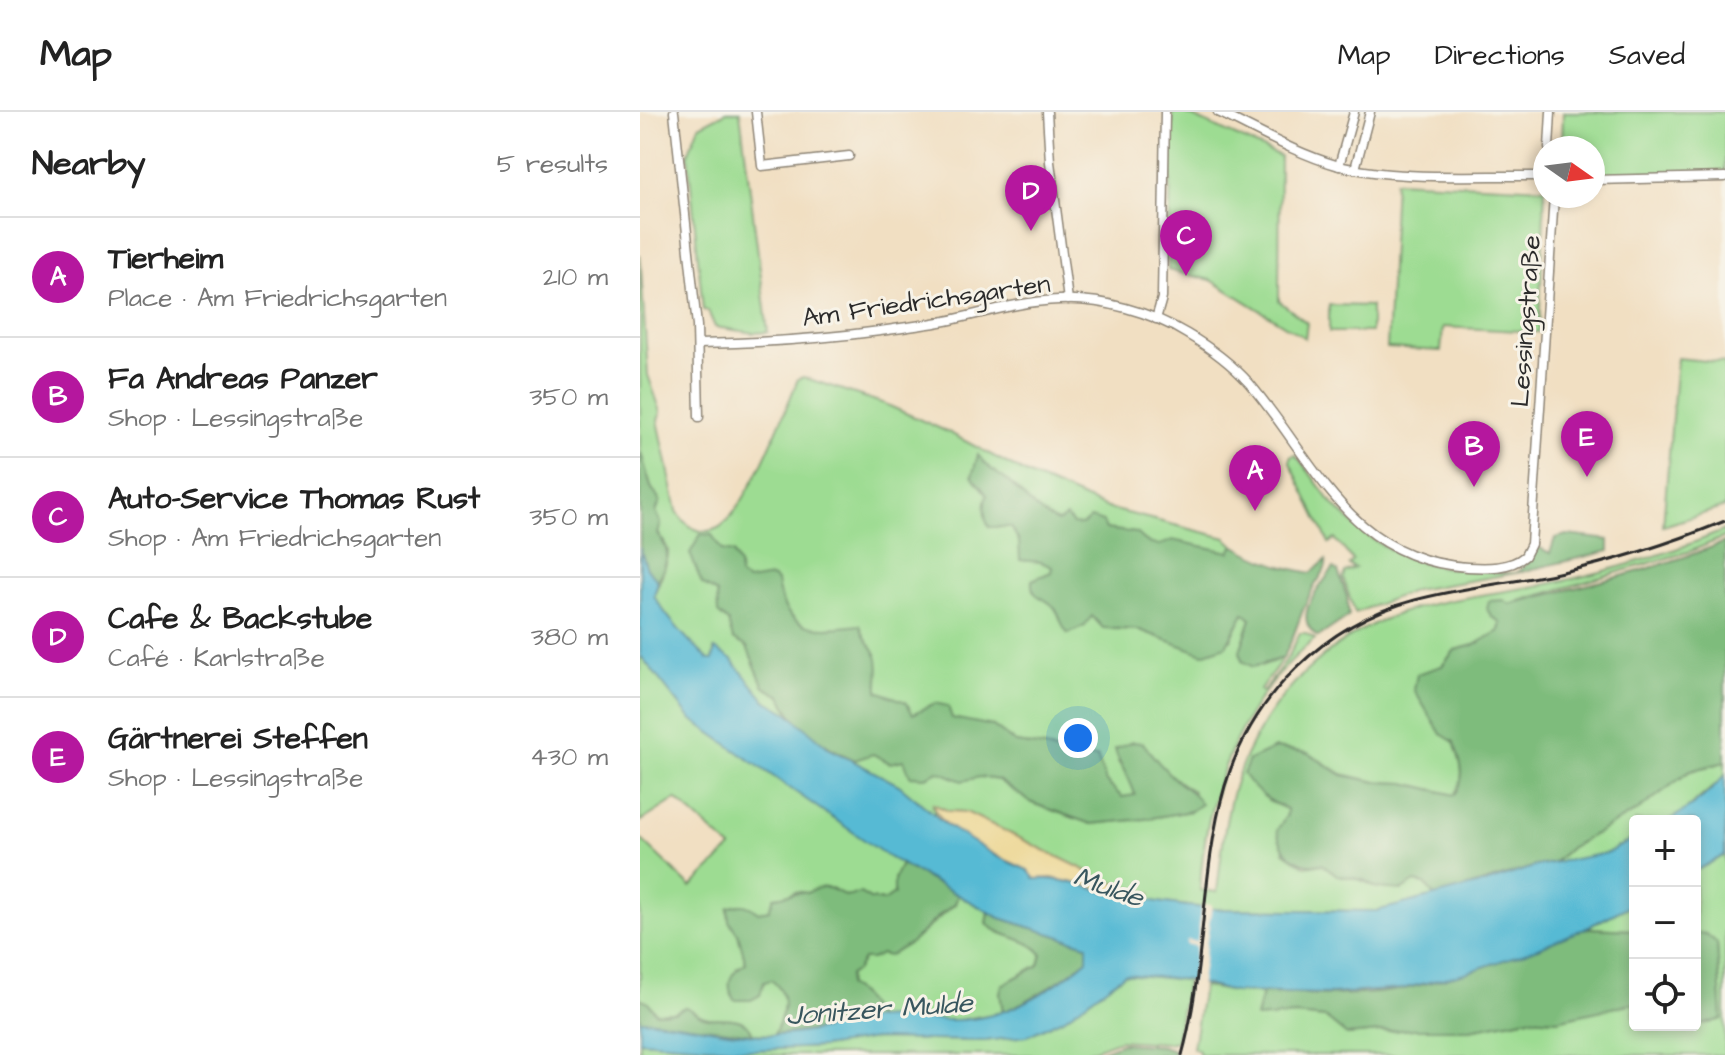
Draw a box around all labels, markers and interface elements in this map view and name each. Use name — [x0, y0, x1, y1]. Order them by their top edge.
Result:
text: Map — [40, 29, 112, 81]
text: Map — [1338, 36, 1391, 75]
text: Directions — [1435, 36, 1565, 75]
text: Saved — [1609, 36, 1685, 75]
north arrow — [1533, 136, 1605, 208]
text: Nearby — [32, 140, 146, 188]
text: 5 results — [497, 146, 608, 182]
pin: D — [1005, 165, 1057, 231]
pin: C — [1160, 210, 1212, 276]
street label: Lessingstraße — [1502, 234, 1552, 408]
text: Tierheim — [108, 238, 223, 280]
text: A — [50, 259, 66, 295]
text: 210 m — [543, 259, 608, 295]
street label: Am Friedrichsgarten — [800, 266, 1053, 338]
text: Place · Am Friedrichsgarten — [108, 280, 447, 316]
text: Fa Andreas Panzer — [108, 358, 378, 400]
text: B — [49, 379, 67, 415]
text: 350 m — [529, 379, 608, 415]
text: Shop · Lessingstraße — [108, 400, 363, 436]
pin: E — [1561, 411, 1613, 477]
pin: B — [1448, 421, 1500, 487]
pin: A — [1229, 445, 1281, 511]
text: Auto-Service Thomas Rust — [108, 478, 480, 520]
text: C — [49, 499, 67, 535]
text: 350 m — [529, 499, 608, 535]
text: Shop · Am Friedrichsgarten — [108, 520, 441, 556]
text: Cafe & Backstube — [108, 598, 372, 640]
text: D — [50, 619, 66, 655]
text: 380 m — [531, 619, 608, 655]
text: Café · Karlstraße — [108, 640, 325, 676]
text: Gärtnerei Steffen — [108, 718, 368, 760]
your location — [1058, 718, 1098, 758]
text: E — [50, 739, 66, 775]
text: 430 m — [530, 739, 608, 775]
text: Shop · Lessingstraße — [108, 760, 363, 796]
map controls — [1629, 815, 1701, 1031]
button: + — [1629, 815, 1701, 887]
water label: Mulde — [1068, 857, 1150, 918]
button: − — [1629, 887, 1701, 959]
button: locate — [1629, 959, 1701, 1031]
water label: Jonitzer Mulde — [784, 983, 976, 1035]

